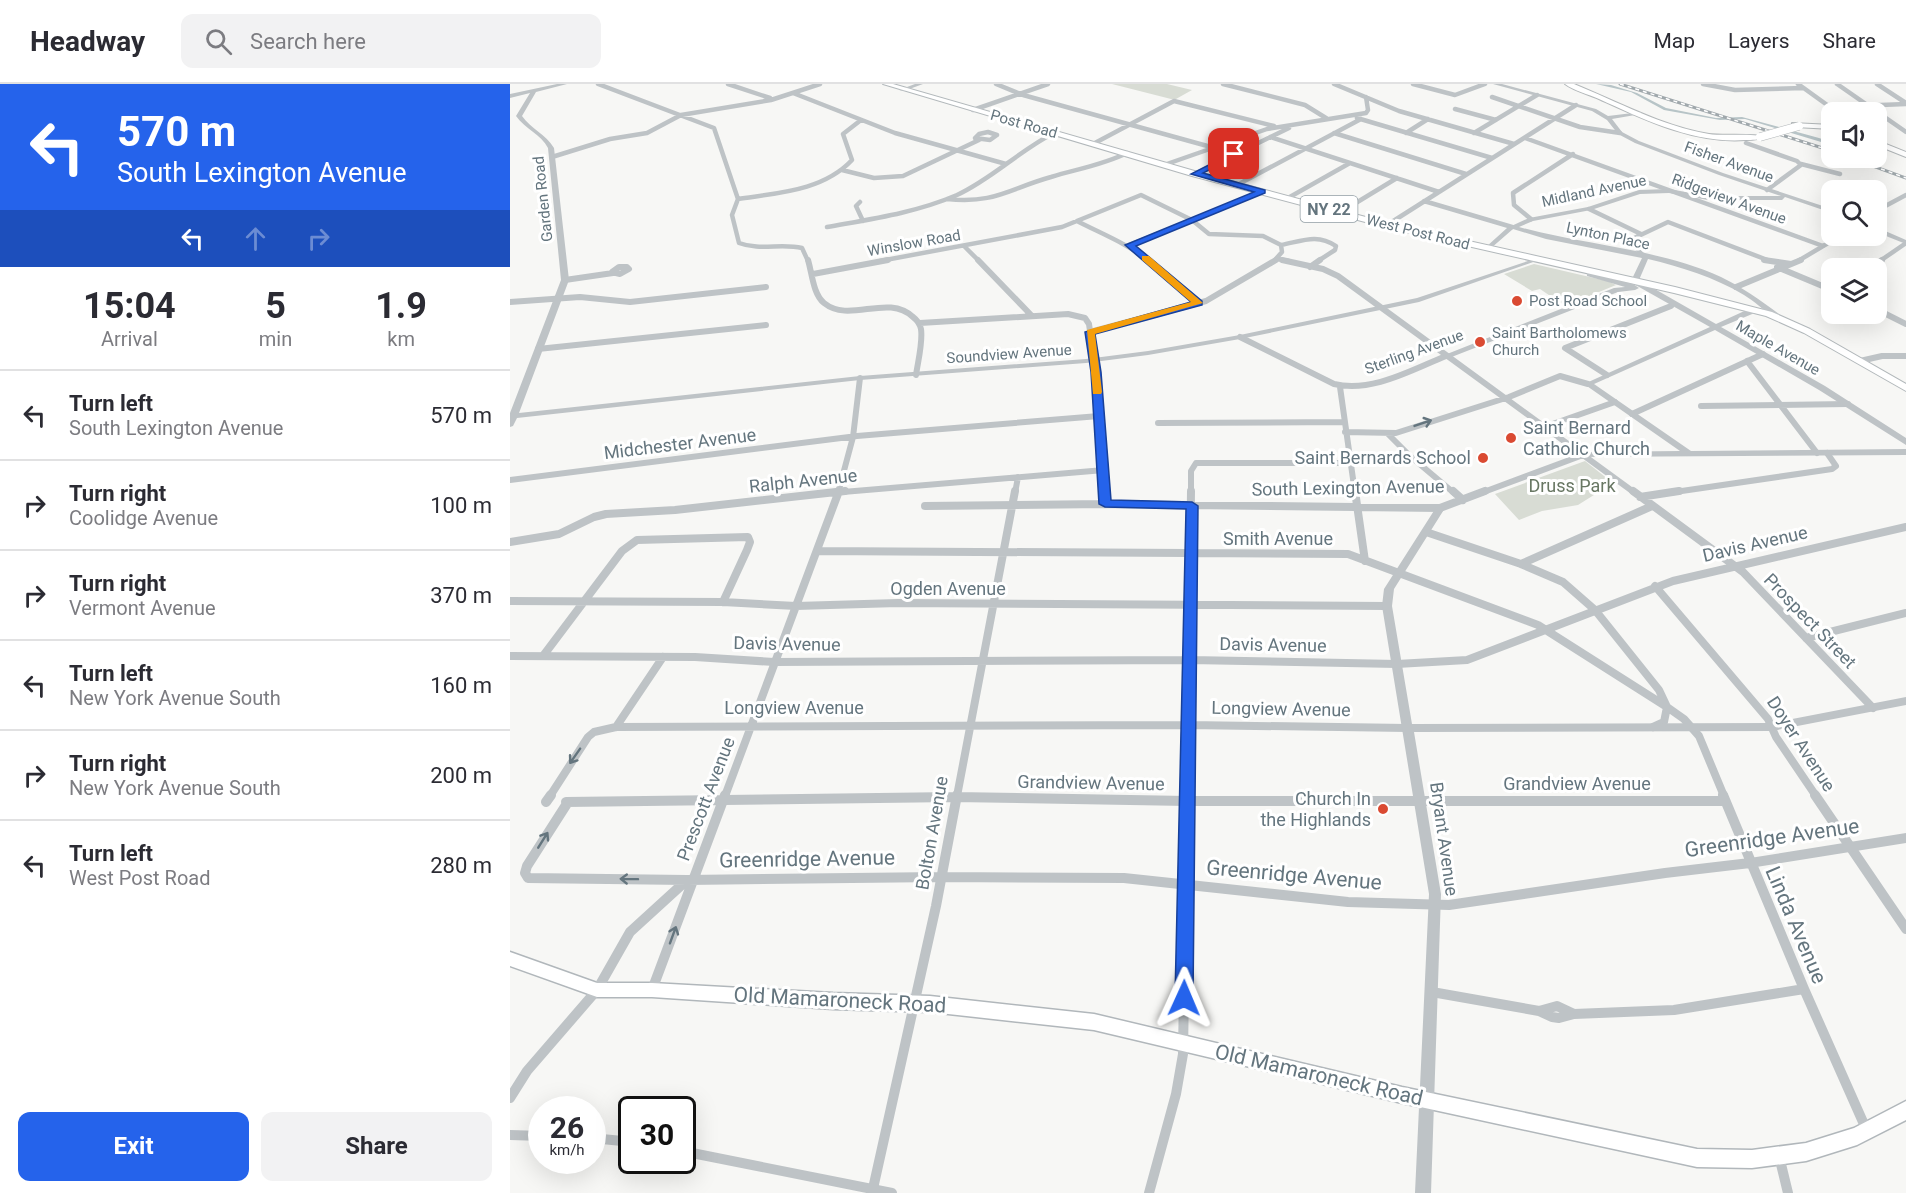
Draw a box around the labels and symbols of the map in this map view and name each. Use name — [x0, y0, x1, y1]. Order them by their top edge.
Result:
street label: Post Road — [988, 106, 1060, 142]
pin — [1208, 128, 1259, 179]
street label: Fisher Avenue — [1682, 138, 1776, 187]
street label: Garden Road — [530, 155, 556, 243]
street label: Ridgeview Avenue — [1669, 170, 1789, 228]
street label: Midland Avenue — [1540, 171, 1648, 211]
road number: NY 22 — [1300, 196, 1358, 222]
street label: West Post Road — [1364, 210, 1472, 254]
street label: Lynton Place — [1565, 218, 1651, 254]
street label: Winslow Road — [866, 226, 962, 260]
place label: Post Road School — [1529, 292, 1647, 310]
marker: Post Road School — [1510, 294, 1524, 308]
street label: Maple Avenue — [1733, 317, 1823, 379]
place label: Saint Bartholomews Church — [1492, 324, 1627, 359]
street label: Sterling Avenue — [1362, 326, 1466, 378]
marker: Saint Bartholomews Church — [1473, 335, 1487, 349]
street label: Soundview Avenue — [946, 341, 1072, 367]
one-way arrow — [1413, 417, 1432, 428]
place label: Saint Bernard Catholic Church — [1523, 417, 1650, 459]
street label: Midchester Avenue — [603, 424, 757, 463]
marker: Saint Bernard Catholic Church — [1504, 431, 1518, 445]
place label: Saint Bernards School — [1294, 447, 1471, 468]
marker: Saint Bernards School — [1476, 451, 1490, 465]
street label: Ralph Avenue — [748, 464, 858, 497]
street label: South Lexington Avenue — [1251, 475, 1445, 500]
park label: Druss Park — [1528, 475, 1616, 496]
street label: Davis Avenue — [1700, 521, 1809, 566]
street label: Smith Avenue — [1223, 528, 1333, 549]
street label: Prospect Street — [1760, 569, 1861, 673]
street label: Ogden Avenue — [890, 578, 1006, 599]
street label: Davis Avenue — [733, 632, 841, 655]
street label: Davis Avenue — [1219, 633, 1327, 656]
street label: Doyer Avenue — [1763, 692, 1840, 795]
street label: Longview Avenue — [724, 697, 864, 718]
street label: Longview Avenue — [1211, 697, 1351, 720]
street label: Prescott Avenue — [672, 734, 739, 864]
one-way arrow — [569, 748, 581, 764]
street label: Grandview Avenue — [1017, 771, 1165, 794]
street label: Grandview Avenue — [1503, 773, 1651, 794]
street label: Bolton Avenue — [911, 774, 952, 891]
street label: Bryant Avenue — [1426, 781, 1463, 897]
place label: Church In the Highlands — [1260, 788, 1371, 830]
marker: Church In the Highlands — [1376, 802, 1390, 816]
street label: Greenridge Avenue — [1683, 814, 1861, 862]
one-way arrow — [538, 832, 550, 849]
street label: Greenridge Avenue — [719, 845, 895, 873]
street label: Greenridge Avenue — [1205, 855, 1383, 895]
street label: Linda Avenue — [1760, 863, 1832, 987]
one-way arrow — [619, 874, 639, 885]
one-way arrow — [668, 926, 679, 945]
position arrow — [1152, 966, 1216, 1030]
street label: Old Mamaroneck Road — [733, 982, 947, 1018]
street label: Old Mamaroneck Road — [1213, 1039, 1425, 1111]
speed limit sign: 30 — [618, 1096, 696, 1174]

